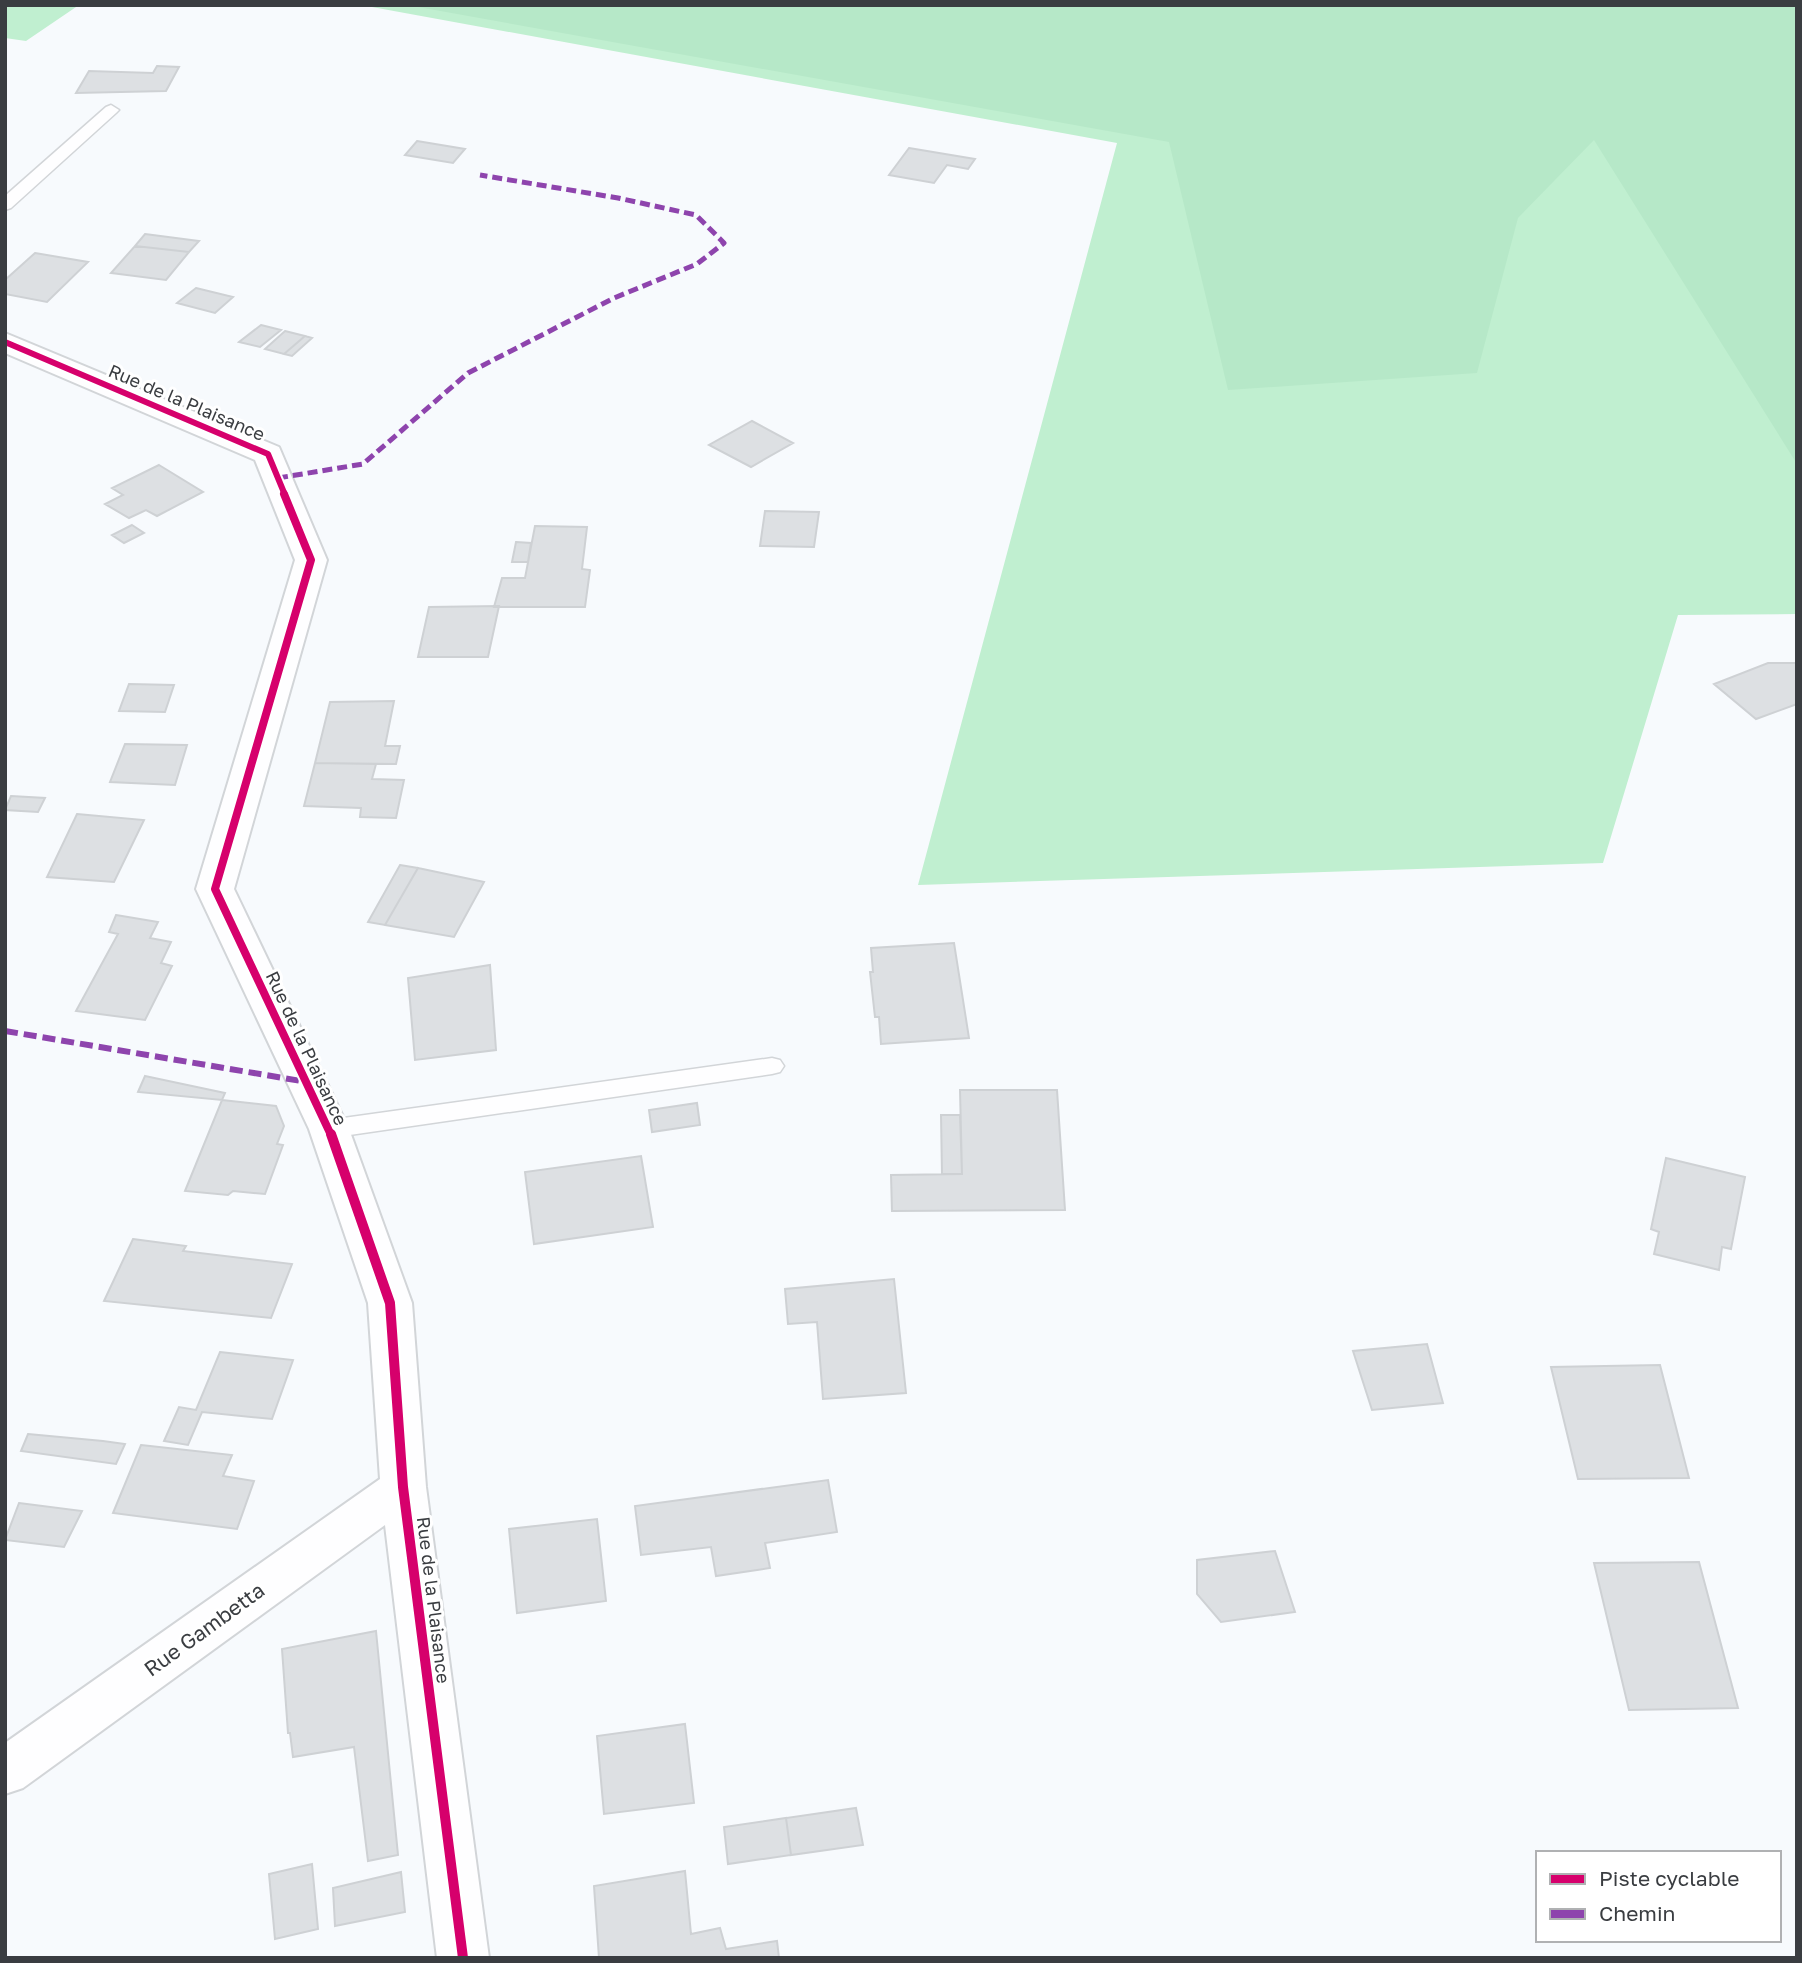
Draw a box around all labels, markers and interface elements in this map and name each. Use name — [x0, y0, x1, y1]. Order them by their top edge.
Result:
street label: Rue de la Plaisance — [106, 359, 268, 445]
street label: Rue de la Plaisance — [262, 967, 352, 1129]
street label: Rue de la Plaisance — [413, 1515, 455, 1685]
street label: Rue Gambetta — [139, 1577, 269, 1681]
legend — [1536, 1851, 1781, 1942]
text: Piste cyclable — [1599, 1865, 1739, 1891]
text: Chemin — [1599, 1900, 1676, 1926]

